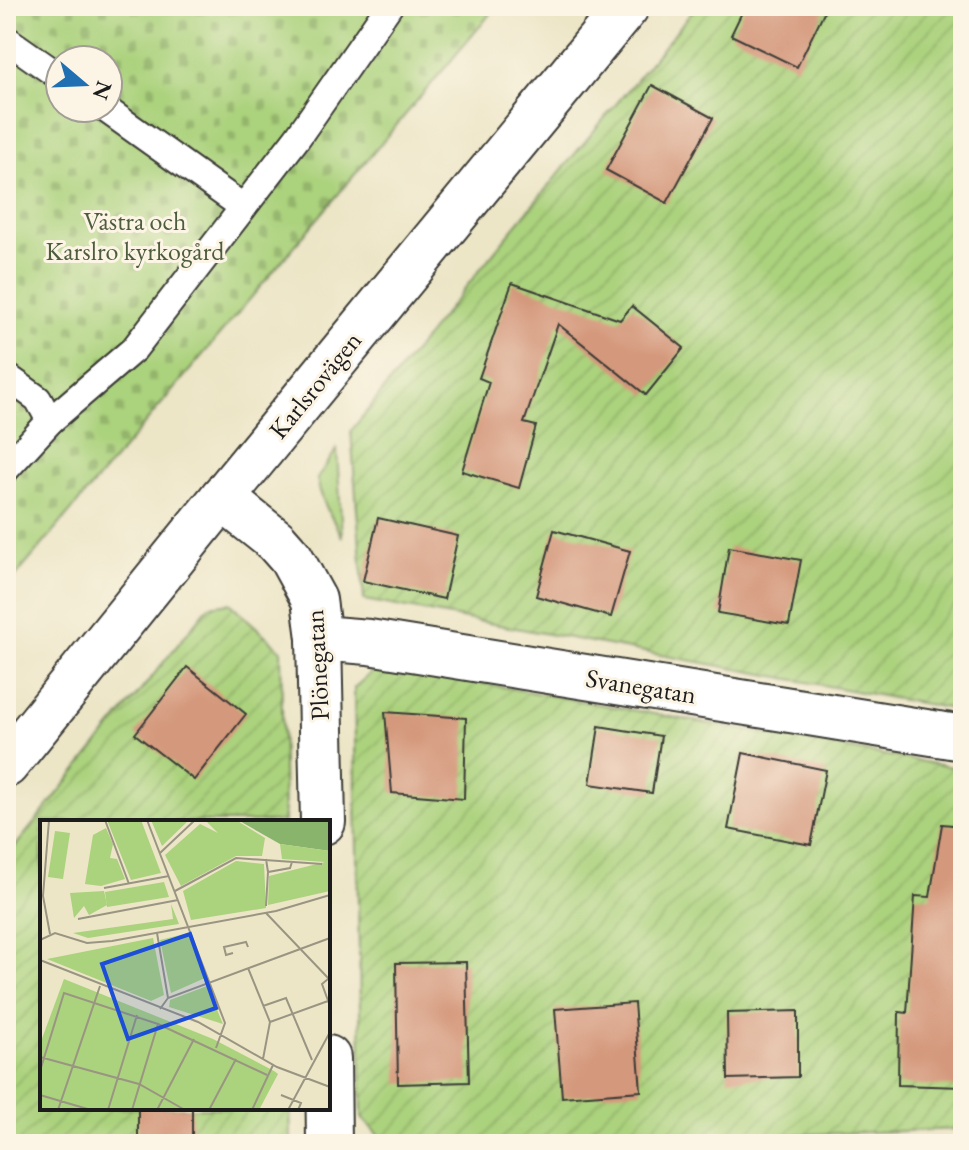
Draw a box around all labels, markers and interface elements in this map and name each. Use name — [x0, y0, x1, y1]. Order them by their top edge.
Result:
north arrow — [44, 44, 124, 124]
text: N — [86, 77, 119, 104]
park label: Västra och Karslro kyrkogård — [45, 204, 225, 268]
street label: Karlsrovägen — [261, 324, 369, 446]
street label: Plönegatan — [297, 608, 337, 721]
street label: Svanegatan — [583, 661, 699, 712]
inset map — [40, 820, 330, 1110]

